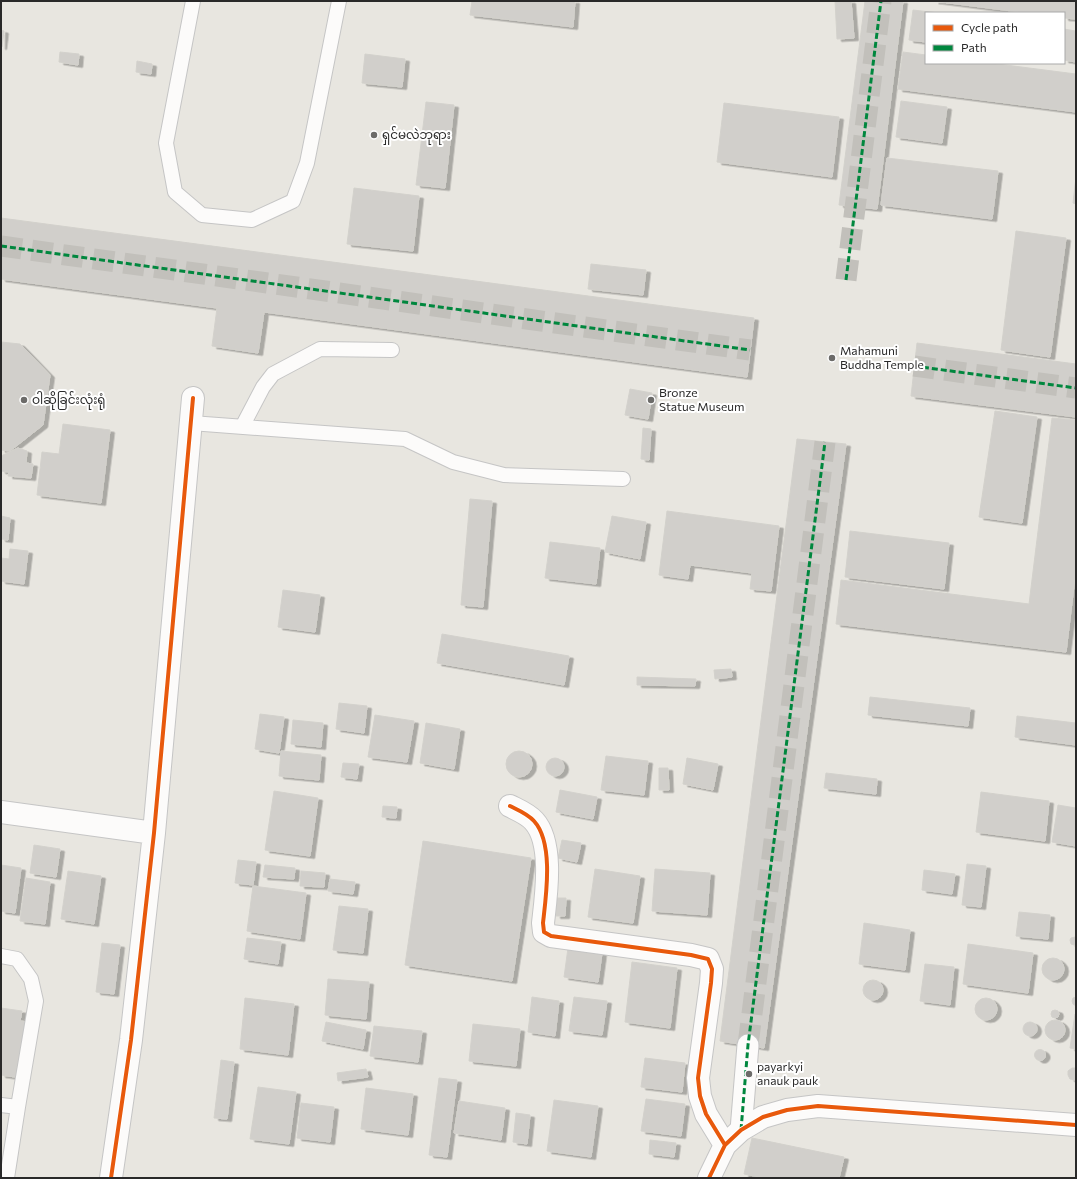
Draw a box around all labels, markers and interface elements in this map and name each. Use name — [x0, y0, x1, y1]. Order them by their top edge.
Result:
legend — [925, 12, 1065, 64]
text: Cycle path — [961, 20, 1018, 34]
text: Path — [961, 40, 987, 54]
place label: ရှင်မလဲဘုရား — [382, 126, 451, 145]
marker: ရှင်မလဲဘုရား — [369, 130, 379, 140]
place label: Mahamuni Buddha Temple — [840, 343, 924, 371]
marker: Mahamuni Buddha Temple — [827, 353, 837, 363]
place label: Bronze Statue Museum — [659, 385, 745, 413]
place label: ဝါဆိုခြင်းလုံးရုံ — [32, 391, 105, 410]
marker: ဝါဆိုခြင်းလုံးရုံ — [19, 395, 29, 405]
marker: Bronze Statue Museum — [646, 395, 656, 405]
place label: payarkyi anauk pauk — [757, 1059, 819, 1087]
marker: payarkyi anauk pauk — [744, 1069, 754, 1079]

